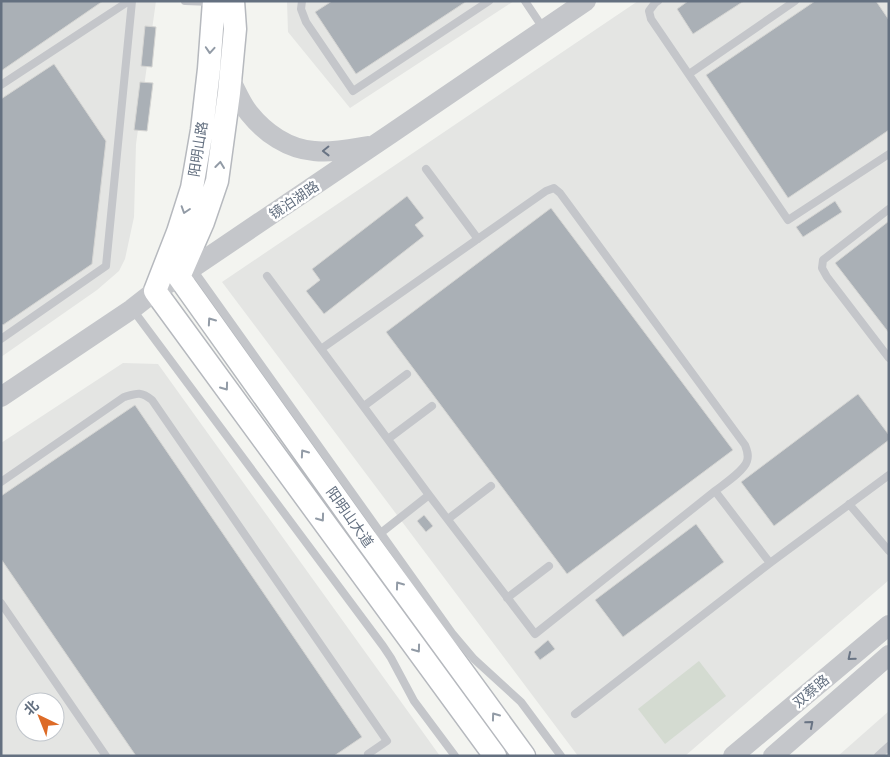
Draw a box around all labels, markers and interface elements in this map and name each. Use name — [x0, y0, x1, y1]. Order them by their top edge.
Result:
one-way arrow — [205, 46, 216, 54]
street label: 阳明山路 — [185, 120, 211, 178]
one-way arrow — [322, 146, 330, 156]
one-way arrow — [214, 161, 224, 170]
street label: 镜泊湖路 — [266, 177, 322, 223]
one-way arrow — [181, 205, 191, 214]
one-way arrow — [208, 317, 217, 327]
one-way arrow — [219, 381, 228, 391]
one-way arrow — [302, 450, 310, 459]
street label: 阳明山大道 — [323, 483, 377, 551]
one-way arrow — [315, 512, 324, 522]
one-way arrow — [396, 581, 405, 591]
one-way arrow — [411, 643, 420, 653]
one-way arrow — [848, 651, 857, 660]
street label: 双蔡路 — [789, 671, 833, 711]
north arrow — [15, 692, 65, 742]
text: 北 — [20, 696, 42, 719]
one-way arrow — [492, 712, 501, 722]
one-way arrow — [804, 721, 813, 730]

